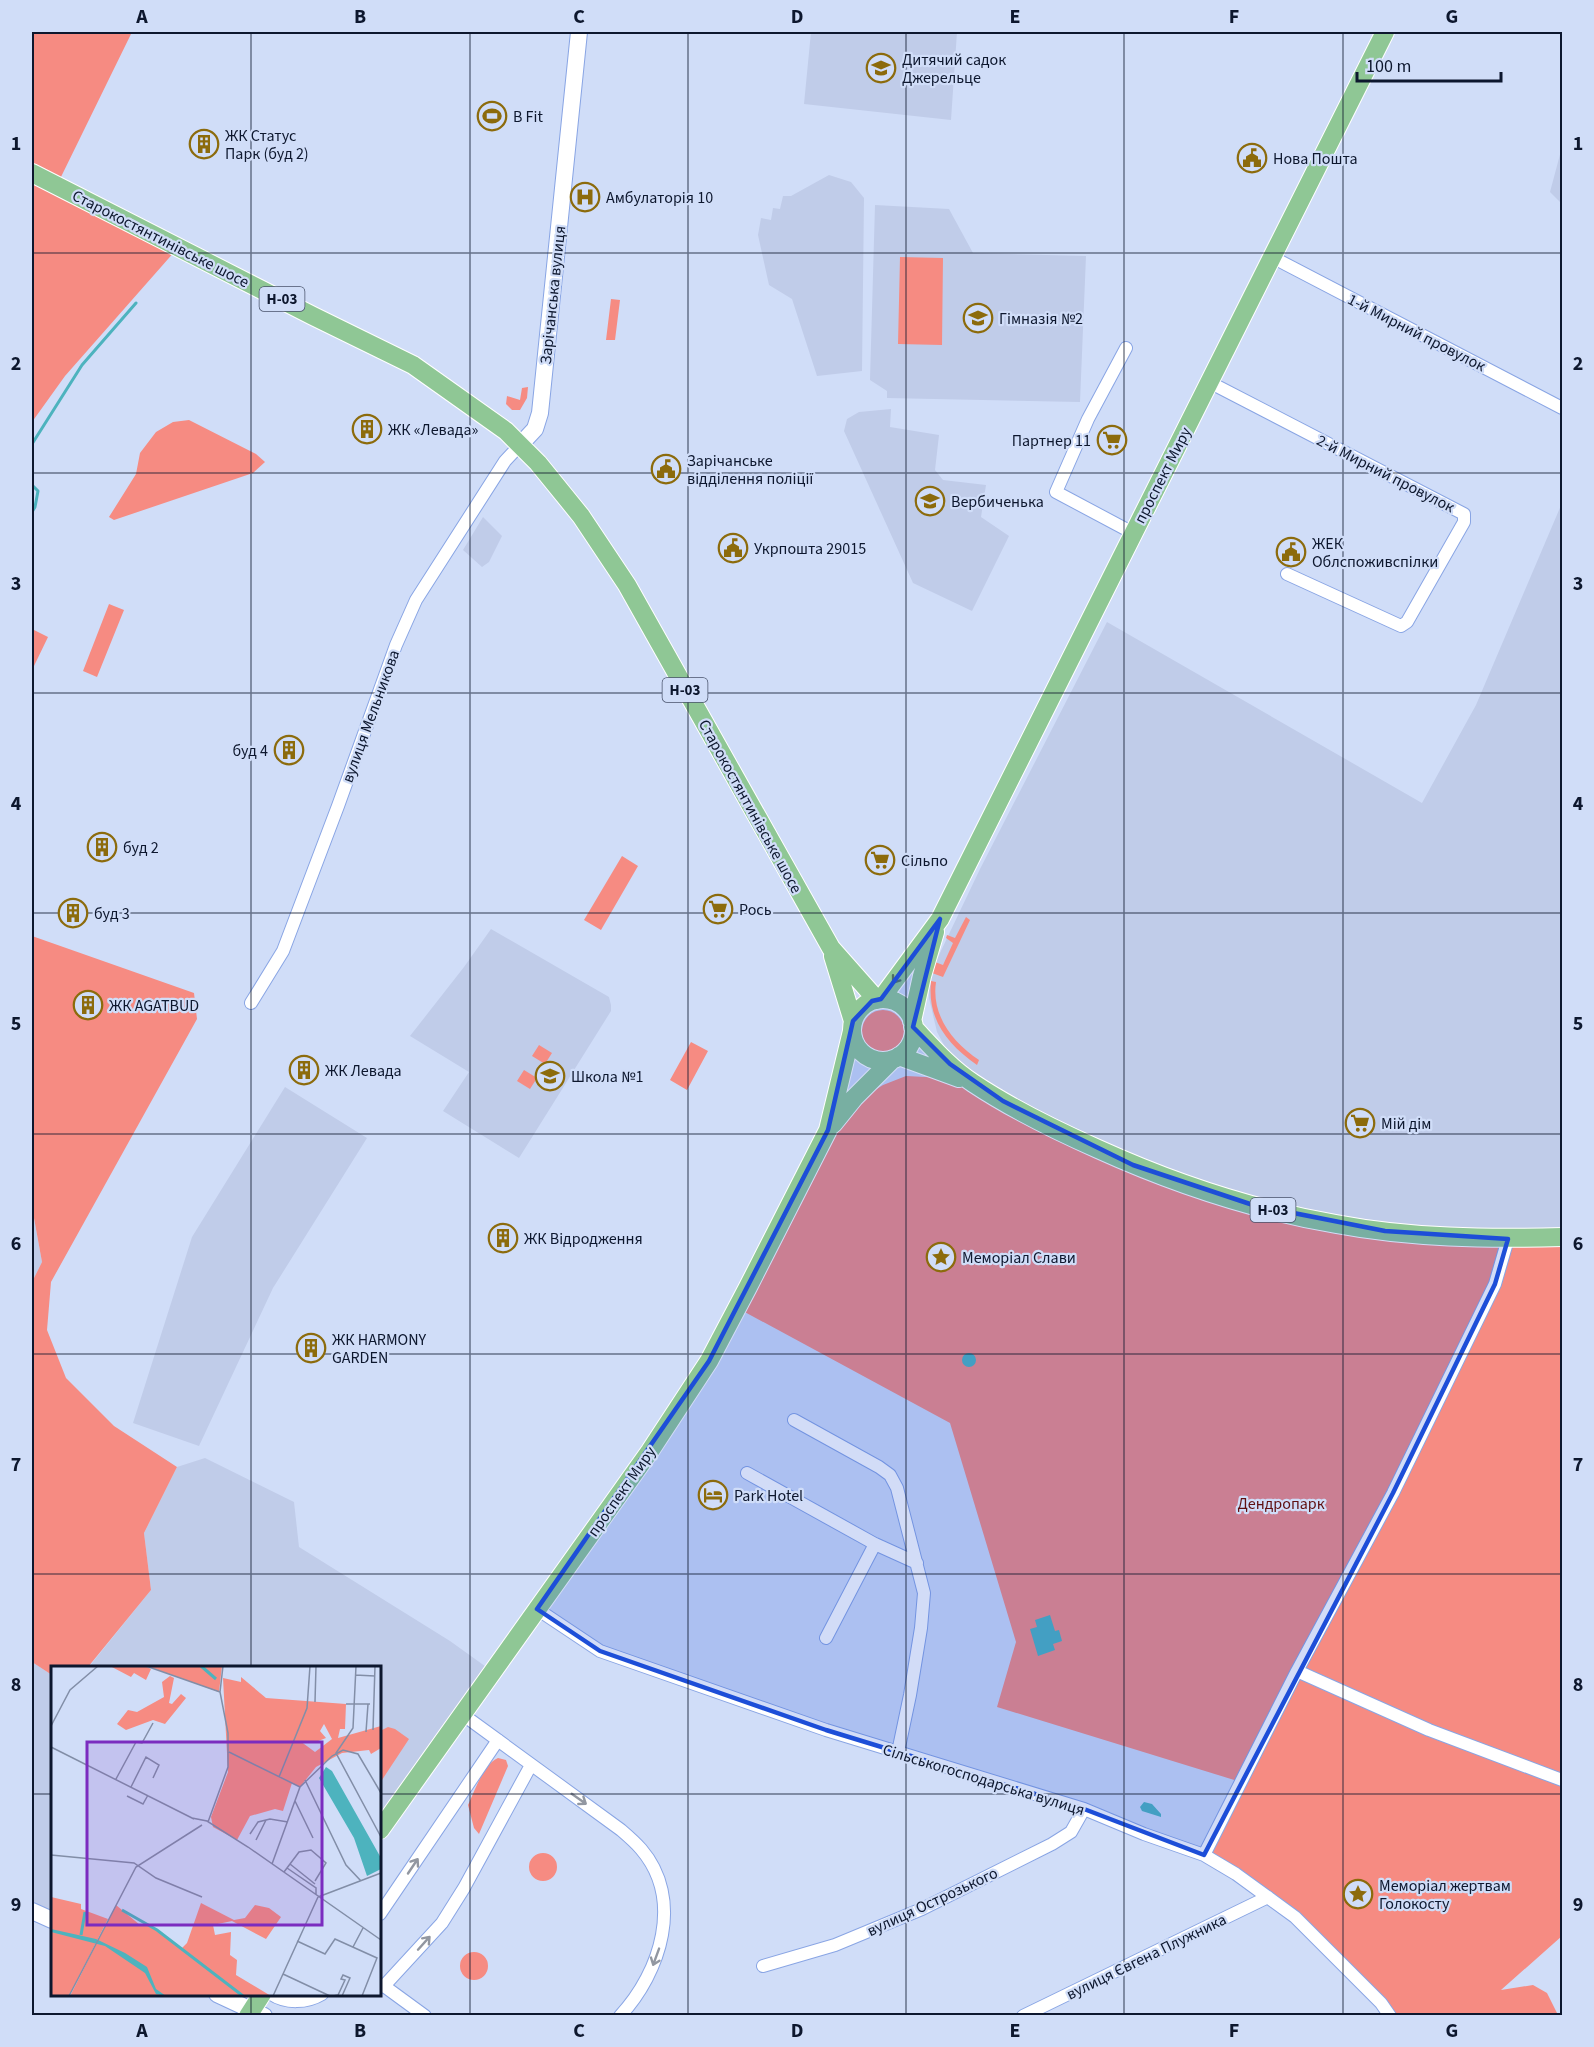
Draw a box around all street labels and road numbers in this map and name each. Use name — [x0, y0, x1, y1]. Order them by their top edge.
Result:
street label: Старокостянтинівське шосе — [68, 185, 253, 293]
street label: Зарічанська вулиця — [535, 225, 571, 365]
road number: Н-03 — [260, 287, 304, 311]
street label: 1-й Мирний провулок — [1344, 289, 1489, 377]
street label: проспект Миру — [1129, 423, 1197, 528]
street label: 2-й Мирний провулок — [1313, 430, 1458, 518]
street label: вулиця Мельникова — [337, 647, 405, 786]
road number: Н-03 — [662, 678, 708, 702]
street label: Старокостянтинівське шосе — [693, 716, 807, 897]
road number: Н-03 — [1250, 1198, 1296, 1222]
street label: проспект Миру — [583, 1442, 661, 1541]
street label: Сільськогосподарська вулиця — [880, 1739, 1087, 1821]
street label: вулиця Острозького — [864, 1862, 1001, 1942]
street label: вулиця Євгена Плужника — [1063, 1909, 1230, 2005]

